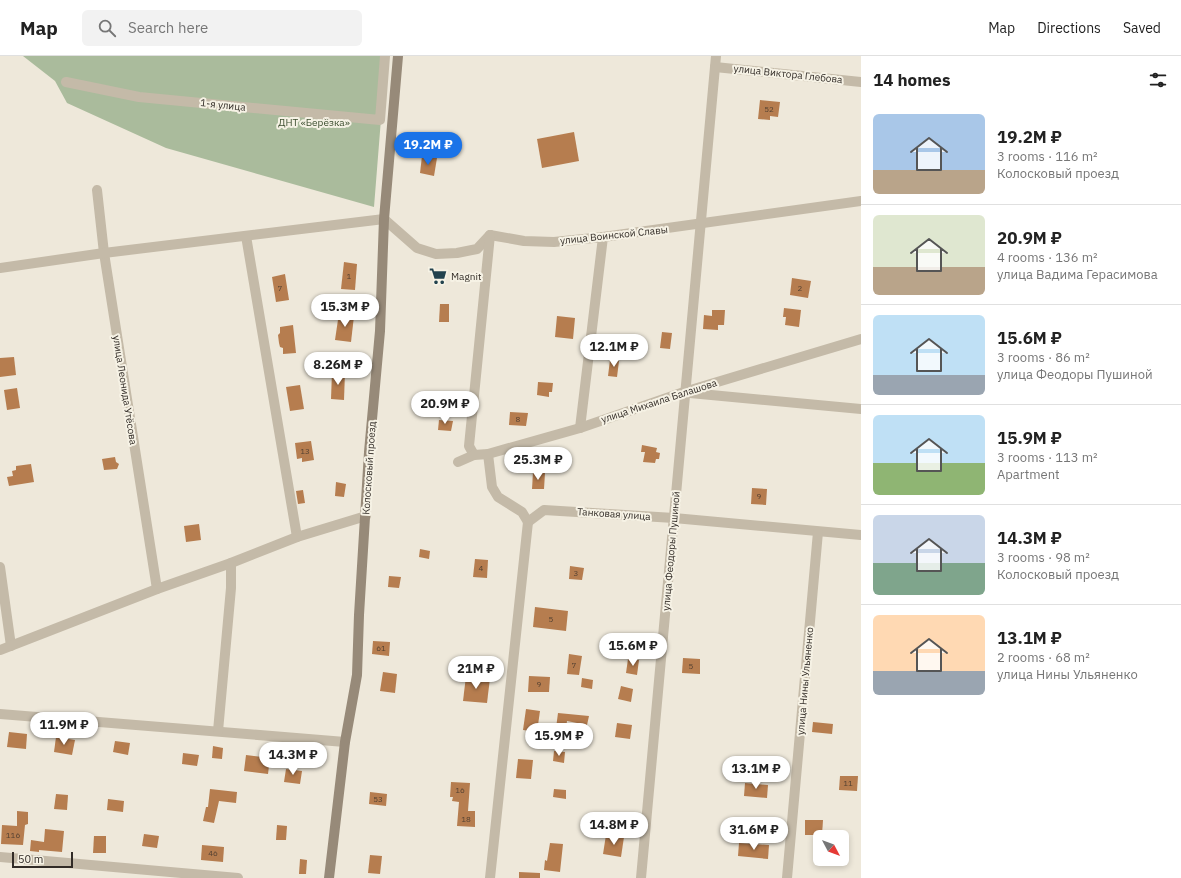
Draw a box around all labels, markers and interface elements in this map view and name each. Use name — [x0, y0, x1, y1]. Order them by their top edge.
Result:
search box — [82, 10, 362, 46]
text: Map — [20, 16, 58, 40]
icon: search — [96, 17, 118, 39]
text: Search here — [128, 18, 208, 37]
text: Map — [988, 19, 1015, 37]
text: Directions — [1037, 19, 1101, 37]
text: Saved — [1123, 19, 1161, 37]
street label: улица Виктора Глебова — [733, 62, 844, 86]
text: 14 homes — [873, 69, 950, 91]
icon: filters — [1147, 69, 1169, 91]
street label: 1-я улица — [200, 96, 247, 114]
house number: 52 — [764, 104, 774, 114]
park label: ДНТ «Берёзка» — [278, 116, 350, 129]
text: 19.2M ₽ — [997, 126, 1062, 148]
icon: home — [905, 130, 953, 178]
pin: 19.2M ₽ — [391, 132, 465, 166]
text: 19.2M ₽ — [403, 136, 453, 153]
text: 3 rooms · 116 m² — [997, 148, 1098, 165]
text: Колосковый проезд — [997, 165, 1119, 182]
street label: улица Воинской Славы — [560, 223, 668, 247]
text: 20.9M ₽ — [997, 227, 1062, 249]
icon: home — [905, 231, 953, 279]
text: 4 rooms · 136 m² — [997, 249, 1098, 266]
supermarket icon: Magnit — [428, 266, 448, 286]
text: улица Вадима Герасимова — [997, 266, 1158, 283]
place label: Magnit — [451, 270, 482, 283]
house number: 1 — [347, 271, 352, 281]
house number: 7 — [278, 283, 283, 293]
house number: 2 — [798, 283, 803, 293]
pin: 15.3M ₽ — [308, 294, 382, 328]
text: 15.3M ₽ — [320, 298, 370, 315]
text: 15.6M ₽ — [997, 327, 1062, 349]
icon: home — [905, 331, 953, 379]
street label: улица Леонида Утёсова — [110, 334, 140, 446]
pin: 12.1M ₽ — [577, 334, 651, 368]
text: 12.1M ₽ — [589, 338, 639, 355]
text: 3 rooms · 86 m² — [997, 349, 1090, 366]
pin: 8.26M ₽ — [301, 352, 375, 386]
text: 8.26M ₽ — [313, 356, 363, 373]
text: улица Феодоры Пушиной — [997, 366, 1153, 383]
street label: улица Михаила Балашова — [599, 376, 719, 426]
pin: 20.9M ₽ — [408, 391, 482, 425]
text: 20.9M ₽ — [420, 395, 470, 412]
house number: 8 — [516, 414, 521, 424]
street label: Колосковый проезд — [359, 421, 379, 515]
text: 15.9M ₽ — [997, 427, 1062, 449]
icon: home — [905, 431, 953, 479]
house number: 13 — [300, 446, 310, 456]
pin: 25.3M ₽ — [501, 447, 575, 481]
text: 3 rooms · 113 m² — [997, 449, 1098, 466]
text: 25.3M ₽ — [513, 451, 563, 468]
text: Apartment — [997, 466, 1060, 483]
street label: улица Феодоры Пушиной — [659, 491, 683, 611]
house number: 9 — [757, 491, 762, 501]
street label: Танковая улица — [577, 505, 652, 523]
text: 14.3M ₽ — [997, 527, 1062, 549]
icon: home — [905, 531, 953, 579]
text: 3 rooms · 98 m² — [997, 549, 1090, 566]
house number: 4 — [479, 563, 484, 573]
text: Колосковый проезд — [997, 566, 1119, 583]
house number: 3 — [574, 568, 579, 578]
house number: 5 — [549, 614, 554, 624]
street label: улица Нины Ульяненко — [794, 626, 816, 735]
text: 13.1M ₽ — [997, 627, 1062, 649]
icon: home — [905, 631, 953, 679]
pin: 15.6M ₽ — [596, 633, 670, 667]
text: 15.6M ₽ — [608, 637, 658, 654]
house number: 61 — [376, 643, 386, 653]
text: 2 rooms · 68 m² — [997, 649, 1090, 666]
pin: 21M ₽ — [448, 656, 504, 690]
text: 21M ₽ — [457, 660, 495, 677]
house number: 7 — [572, 660, 577, 670]
house number: 5 — [689, 661, 694, 671]
text: улица Нины Ульяненко — [997, 666, 1138, 683]
house number: 9 — [537, 679, 542, 689]
pin: 11.9M ₽ — [27, 712, 101, 746]
text: 11.9M ₽ — [39, 716, 89, 733]
pin: 15.9M ₽ — [522, 723, 596, 757]
text: 15.9M ₽ — [534, 727, 584, 744]
pin: 14.3M ₽ — [256, 742, 330, 776]
text: 14.3M ₽ — [268, 746, 318, 763]
pin: 13.1M ₽ — [719, 756, 793, 790]
text: 13.1M ₽ — [731, 760, 781, 777]
house number: 11 — [843, 778, 853, 788]
house number: 16 — [455, 785, 465, 795]
house number: 53 — [373, 794, 383, 804]
pin: 14.8M ₽ — [577, 812, 651, 846]
house number: 18 — [461, 814, 471, 824]
text: 14.8M ₽ — [589, 816, 639, 833]
pin: 31.6M ₽ — [717, 817, 791, 851]
text: 31.6M ₽ — [729, 821, 779, 838]
house number: 116 — [6, 830, 20, 840]
north arrow — [813, 830, 849, 866]
map controls — [813, 830, 849, 866]
house number: 46 — [208, 848, 218, 858]
scale bar — [12, 850, 73, 869]
text: 50 m — [18, 852, 43, 866]

